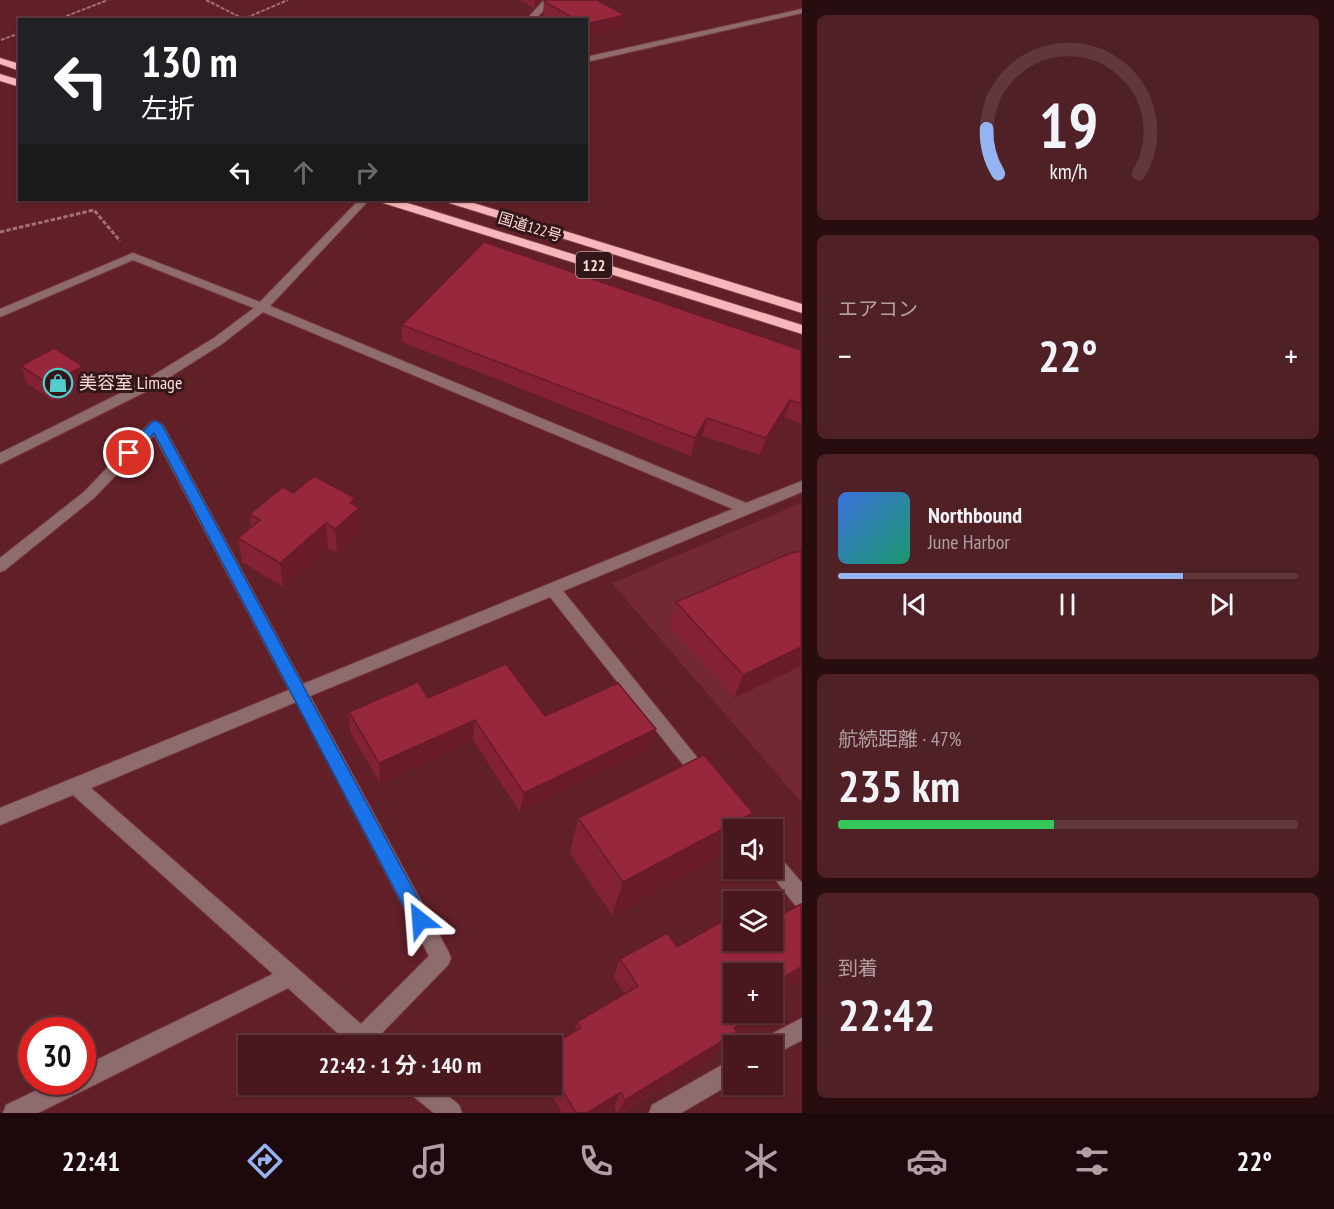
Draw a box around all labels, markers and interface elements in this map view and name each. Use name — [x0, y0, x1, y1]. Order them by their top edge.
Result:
text: 130 m — [141, 34, 238, 89]
icon: left — [42, 42, 120, 120]
text: 19 — [1038, 84, 1098, 165]
text: 左折 — [141, 91, 195, 125]
icon: left — [224, 156, 257, 189]
icon: ahead — [287, 156, 320, 189]
icon: right — [350, 156, 383, 189]
text: km/h — [1049, 158, 1087, 186]
street label: 国道122号 — [496, 208, 564, 245]
road number: 122 — [576, 252, 612, 278]
text: エアコン — [838, 296, 918, 322]
text: 22° — [1038, 326, 1098, 384]
text: − — [838, 334, 852, 377]
text: + — [1284, 334, 1298, 377]
shop icon: 美容室 Limage — [42, 367, 74, 399]
place label: 美容室 Limage — [79, 371, 182, 394]
pin — [103, 427, 154, 478]
icon: arrive — [112, 436, 145, 469]
text: Northbound — [928, 501, 1022, 529]
text: June Harbor — [928, 529, 1010, 555]
icon: previous — [898, 588, 931, 621]
icon: pause — [1051, 588, 1084, 621]
icon: next — [1205, 588, 1238, 621]
text: 航続距離 · 47% — [838, 726, 961, 752]
text: 235 km — [838, 756, 960, 814]
map controls — [723, 819, 783, 1095]
button: sound — [723, 819, 783, 879]
position arrow — [388, 888, 452, 952]
button: layers — [723, 891, 783, 951]
text: 到着 — [838, 955, 878, 981]
button: + — [723, 963, 783, 1023]
text: 22:42 — [838, 985, 935, 1043]
speed limit sign: 30 — [18, 1017, 96, 1095]
button: − — [723, 1035, 783, 1095]
text: 22:42 · 1 分 · 140 m — [319, 1051, 481, 1079]
icon: directions — [244, 1140, 286, 1182]
icon: music — [409, 1140, 451, 1182]
icon: phone — [575, 1140, 617, 1182]
icon: climate — [740, 1140, 782, 1182]
icon: car — [906, 1140, 948, 1182]
icon: filters — [1071, 1140, 1113, 1182]
text: 22:41 — [62, 1144, 120, 1178]
text: 22° — [1237, 1144, 1272, 1178]

